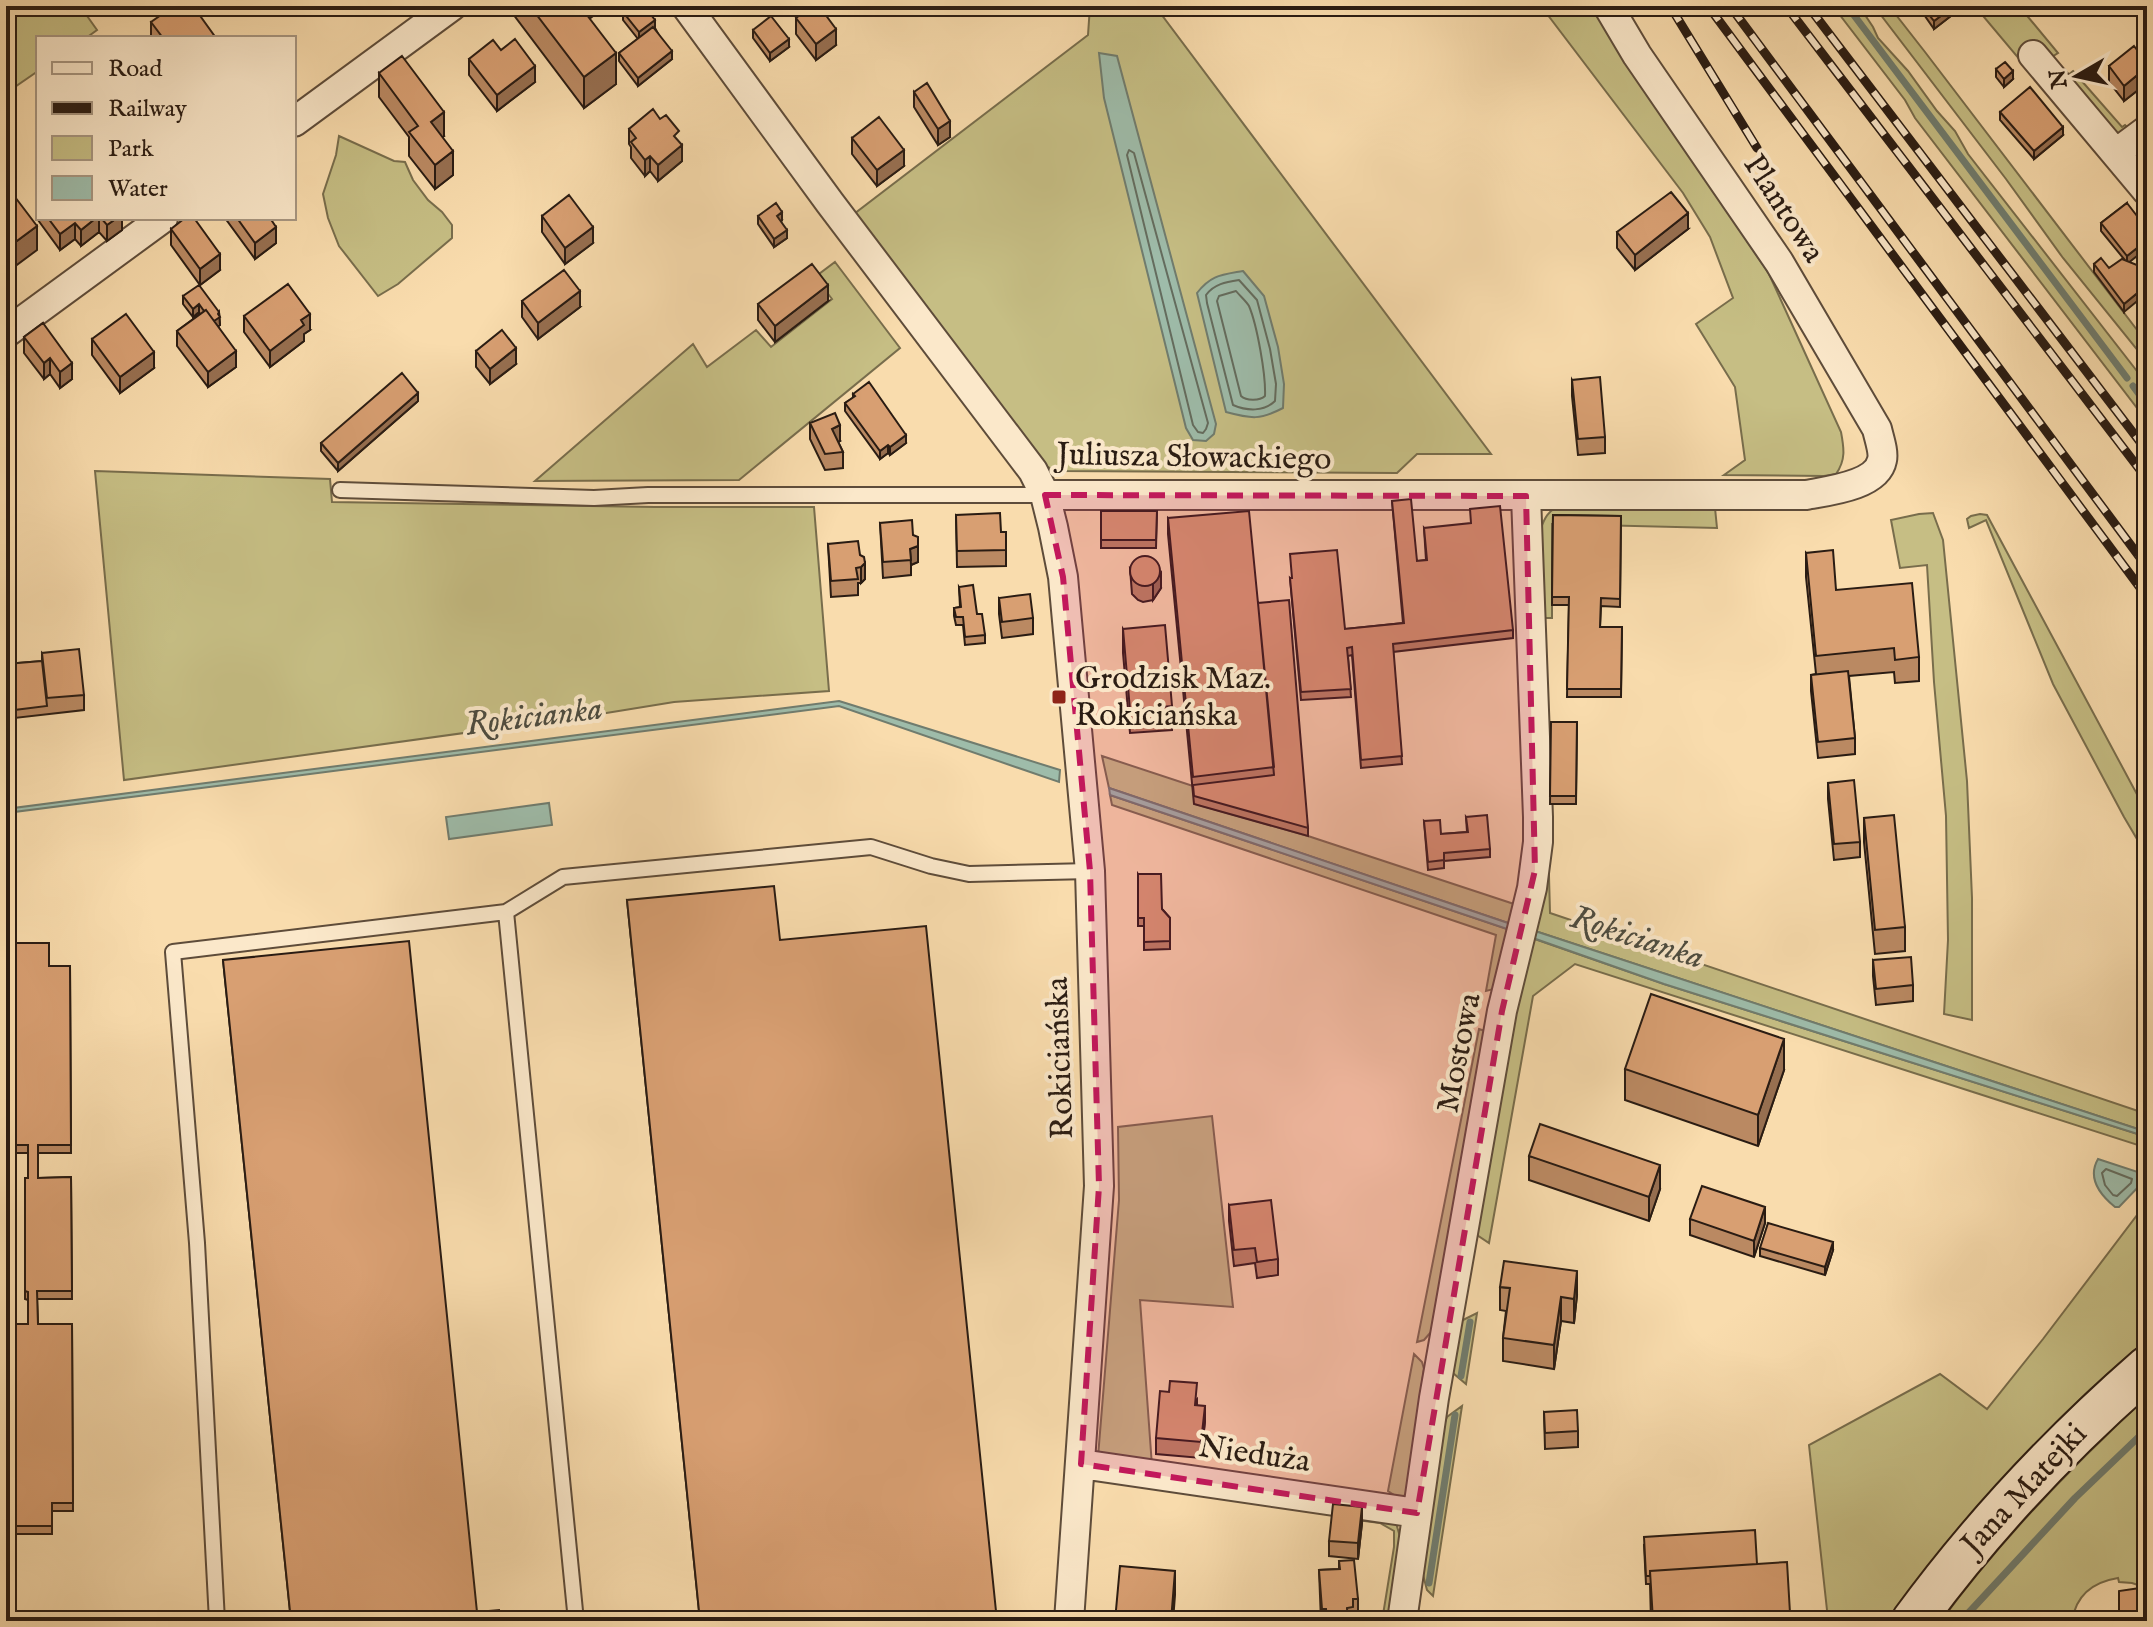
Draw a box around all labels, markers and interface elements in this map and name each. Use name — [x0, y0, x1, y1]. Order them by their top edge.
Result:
legend — [36, 36, 296, 220]
north arrow — [2037, 36, 2117, 116]
text: Road — [108, 54, 162, 85]
text: N — [2044, 67, 2075, 91]
text: Railway — [108, 94, 187, 125]
text: Park — [108, 134, 154, 165]
street label: Plantowa — [1733, 147, 1833, 271]
text: Water — [108, 174, 168, 205]
street label: Juliusza Słowackiego — [1053, 435, 1332, 481]
place label: Grodzisk Maz. Rokiciańska — [1075, 659, 1271, 737]
water label: Rokicianka — [463, 687, 605, 747]
marker: Grodzisk Maz. Rokiciańska — [1050, 688, 1068, 706]
water label: Rokicianka — [1565, 896, 1709, 980]
street label: Rokiciańska — [1038, 976, 1084, 1140]
street label: Mostowa — [1428, 990, 1492, 1116]
street label: Jana Matejki — [1951, 1415, 2097, 1567]
street label: Nieduża — [1195, 1427, 1313, 1483]

